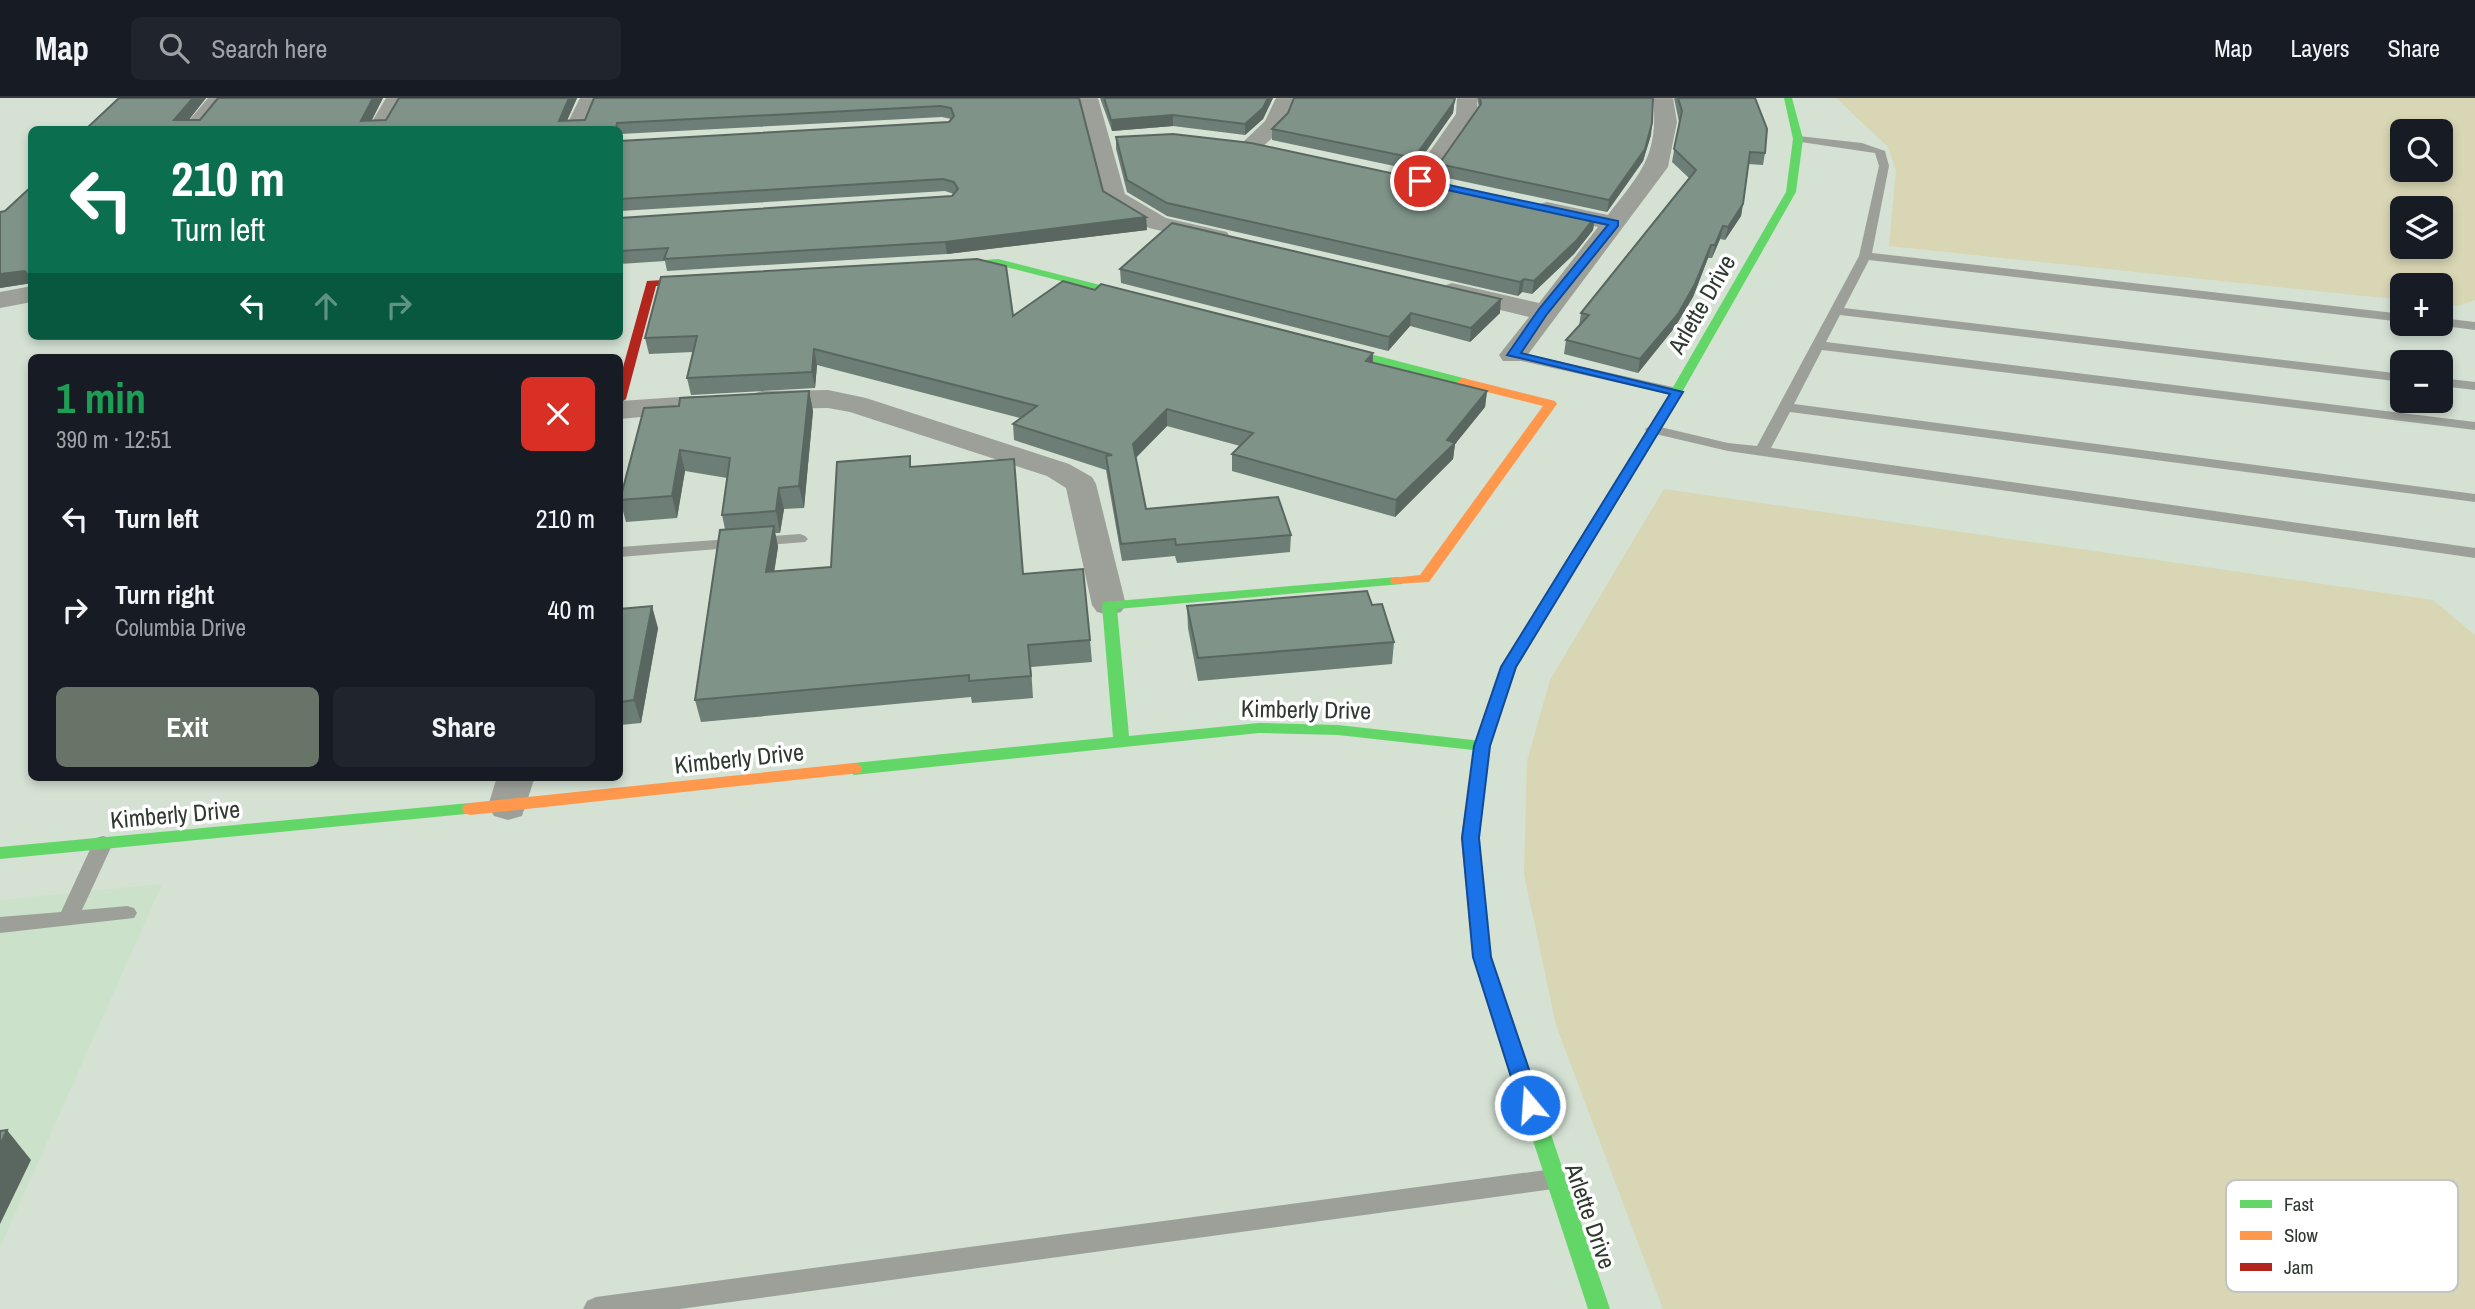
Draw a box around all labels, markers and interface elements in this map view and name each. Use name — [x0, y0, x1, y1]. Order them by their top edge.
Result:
search box — [131, 17, 621, 80]
text: Map — [35, 26, 89, 70]
icon: search — [155, 29, 193, 67]
text: Search here — [211, 31, 327, 66]
text: Map — [2214, 32, 2252, 64]
text: Layers — [2290, 32, 2349, 64]
text: Share — [2387, 32, 2440, 64]
map controls — [2390, 119, 2453, 413]
button: search — [2390, 119, 2453, 182]
text: 210 m — [171, 145, 285, 211]
pin — [1390, 151, 1450, 211]
icon: left — [56, 154, 147, 245]
icon: arrive — [1401, 162, 1439, 200]
button: layers — [2390, 196, 2453, 259]
text: Turn left — [171, 208, 265, 251]
street label: Arlette Drive — [1659, 249, 1742, 360]
button: + — [2390, 273, 2453, 336]
icon: left — [234, 287, 272, 325]
icon: ahead — [307, 287, 345, 325]
icon: right — [380, 287, 418, 325]
button: − — [2390, 350, 2453, 413]
text: 1 min — [56, 370, 146, 426]
button: close — [521, 377, 595, 451]
text: 390 m · 12:51 — [56, 424, 171, 455]
icon: left — [56, 500, 94, 538]
text: Turn left — [115, 501, 199, 536]
text: 210 m — [536, 501, 595, 536]
text: Turn right — [115, 577, 214, 612]
icon: right — [56, 591, 94, 629]
text: 40 m — [548, 592, 595, 627]
text: Columbia Drive — [115, 612, 246, 643]
button: Exit — [56, 687, 319, 767]
button: Share — [333, 687, 595, 767]
street label: Kimberly Drive — [1241, 692, 1371, 726]
street label: Kimberly Drive — [673, 735, 805, 781]
street label: Kimberly Drive — [109, 792, 241, 836]
position arrow — [1493, 1068, 1567, 1142]
street label: Arlette Drive — [1558, 1158, 1624, 1273]
legend — [2226, 1180, 2458, 1292]
text: Fast — [2284, 1191, 2314, 1217]
text: Slow — [2284, 1222, 2319, 1248]
text: Jam — [2284, 1254, 2313, 1280]

